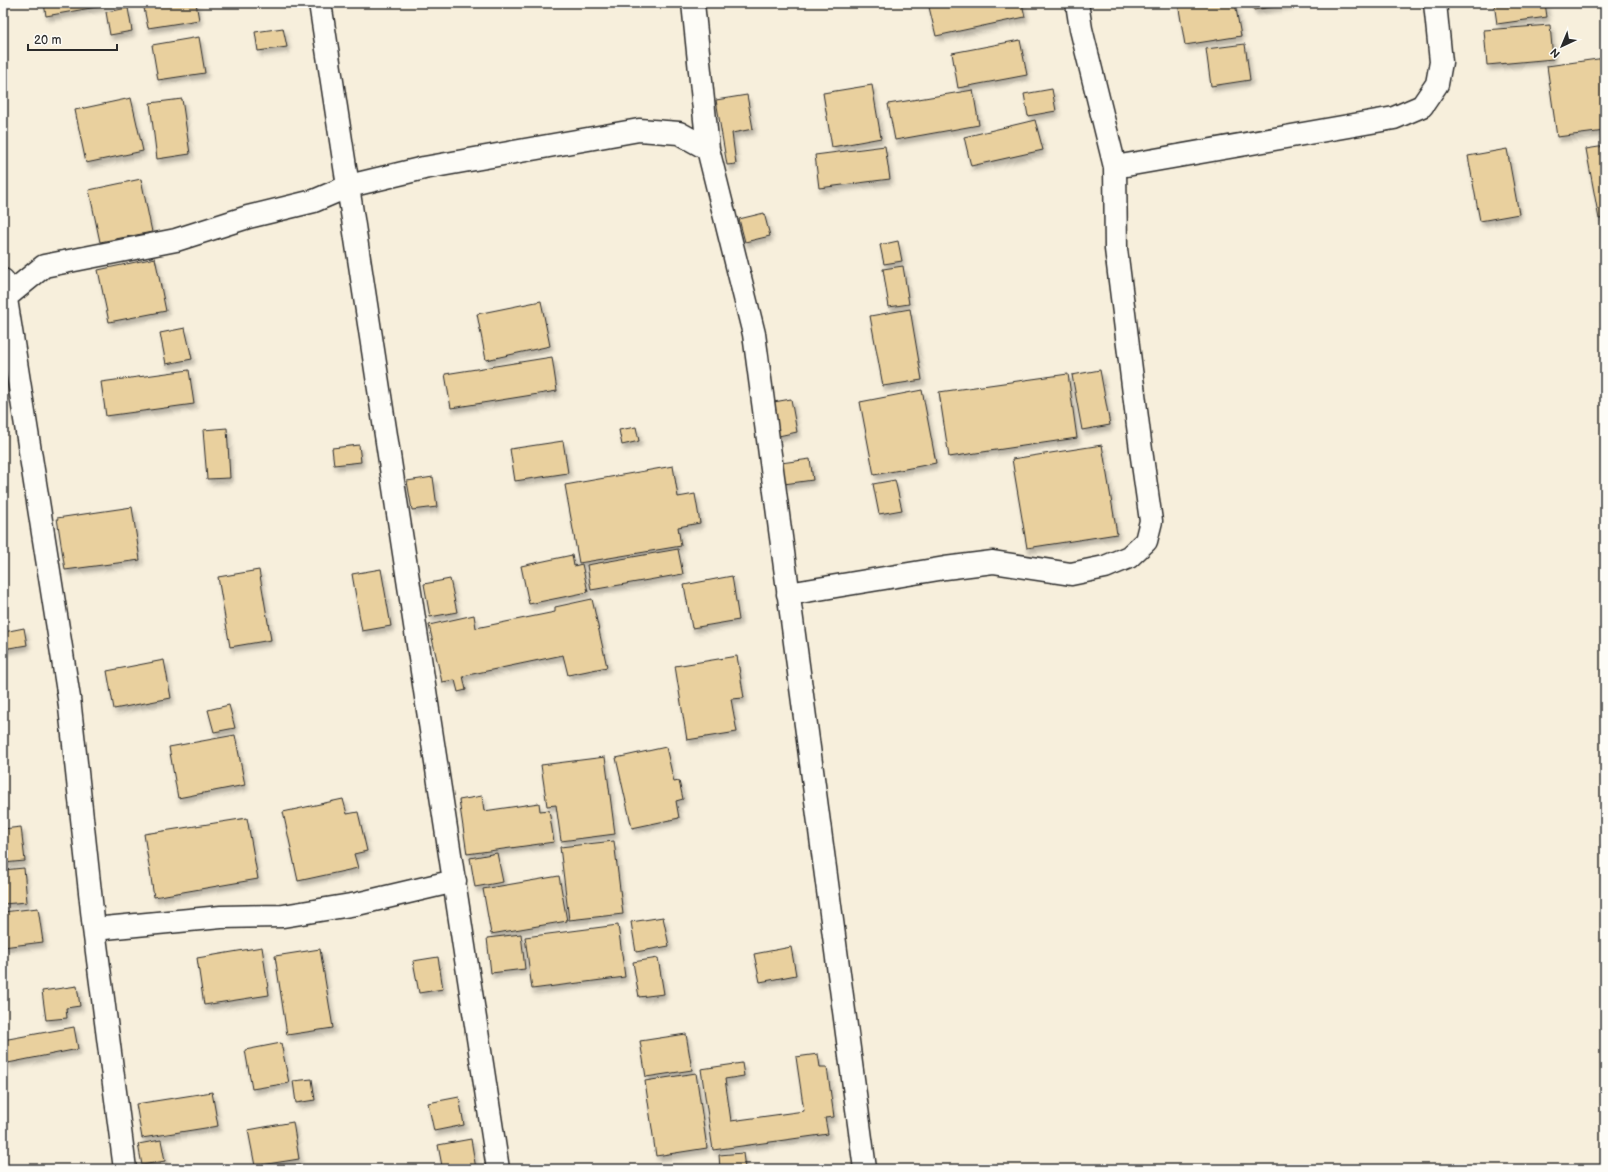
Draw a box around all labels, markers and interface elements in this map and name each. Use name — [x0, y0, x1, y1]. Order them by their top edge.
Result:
scale bar — [28, 26, 117, 52]
north arrow — [1542, 26, 1582, 66]
text: 20 m — [34, 33, 61, 48]
text: N — [1548, 45, 1563, 60]

